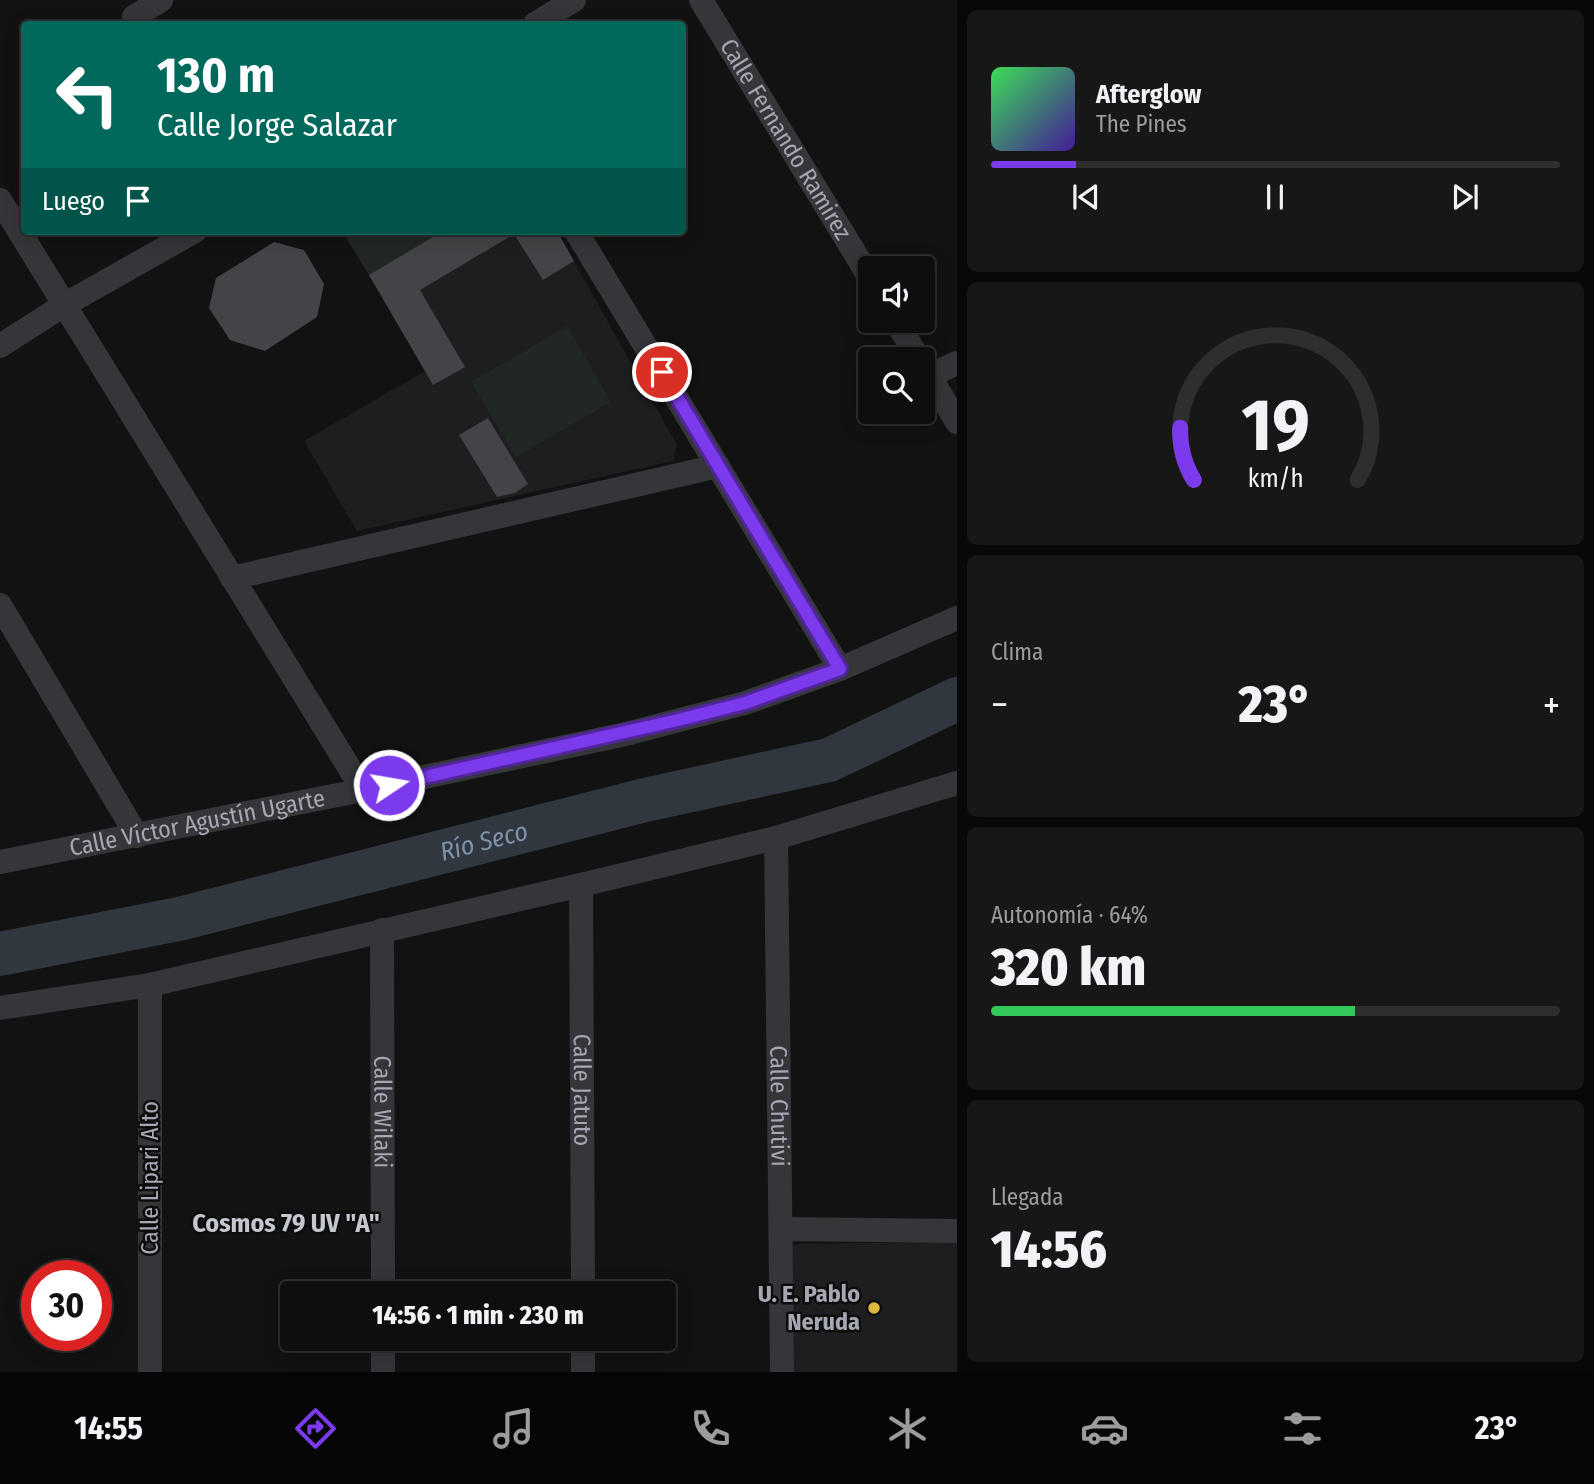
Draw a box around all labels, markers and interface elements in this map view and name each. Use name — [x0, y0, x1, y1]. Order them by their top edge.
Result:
street label: Calle Fernando Ramirez — [714, 34, 857, 245]
text: 130 m — [157, 46, 275, 105]
icon: left — [42, 49, 133, 140]
text: Afterglow — [1096, 79, 1201, 110]
text: Calle Jorge Salazar — [157, 106, 397, 144]
text: The Pines — [1096, 110, 1187, 138]
icon: previous — [1067, 178, 1105, 216]
icon: pause — [1256, 178, 1294, 216]
icon: next — [1446, 178, 1484, 216]
icon: arrive — [119, 182, 157, 220]
text: Luego — [42, 186, 105, 217]
map controls — [858, 256, 935, 424]
button: sound — [858, 256, 935, 333]
pin — [632, 342, 692, 402]
button: search — [858, 347, 935, 424]
icon: arrive — [643, 353, 681, 391]
text: 19 — [1241, 382, 1310, 469]
text: km/h — [1248, 463, 1303, 493]
text: Clima — [991, 638, 1043, 666]
text: 23° — [1239, 673, 1312, 736]
text: − — [991, 682, 1008, 728]
text: + — [1543, 682, 1560, 728]
position arrow — [352, 748, 426, 822]
street label: Calle Víctor Agustín Ugarte — [67, 784, 327, 862]
water label: Río Seco — [437, 816, 531, 868]
text: Autonomía · 64% — [991, 901, 1148, 929]
text: 320 km — [991, 936, 1146, 999]
street label: Calle Jatuto — [568, 1034, 596, 1146]
street label: Calle Chutivi — [764, 1045, 794, 1167]
street label: Calle Wilaki — [368, 1056, 397, 1168]
street label: Calle Lipari Alto — [136, 1101, 164, 1255]
text: Llegada — [991, 1183, 1063, 1211]
district label: Cosmos 79 UV "A" — [192, 1208, 380, 1239]
text: 14:56 — [991, 1218, 1107, 1281]
speed limit sign: 30 — [21, 1260, 112, 1351]
place label: U. E. Pablo Neruda — [758, 1280, 860, 1336]
text: 14:56 · 1 min · 230 m — [372, 1300, 584, 1331]
marker: U. E. Pablo Neruda — [866, 1300, 882, 1316]
icon: directions — [291, 1404, 340, 1453]
icon: music — [489, 1404, 538, 1453]
icon: phone — [686, 1404, 735, 1453]
icon: climate — [883, 1404, 932, 1453]
icon: car — [1080, 1404, 1129, 1453]
icon: filters — [1278, 1404, 1327, 1453]
text: 14:55 — [74, 1409, 143, 1447]
text: 23° — [1475, 1409, 1520, 1447]

